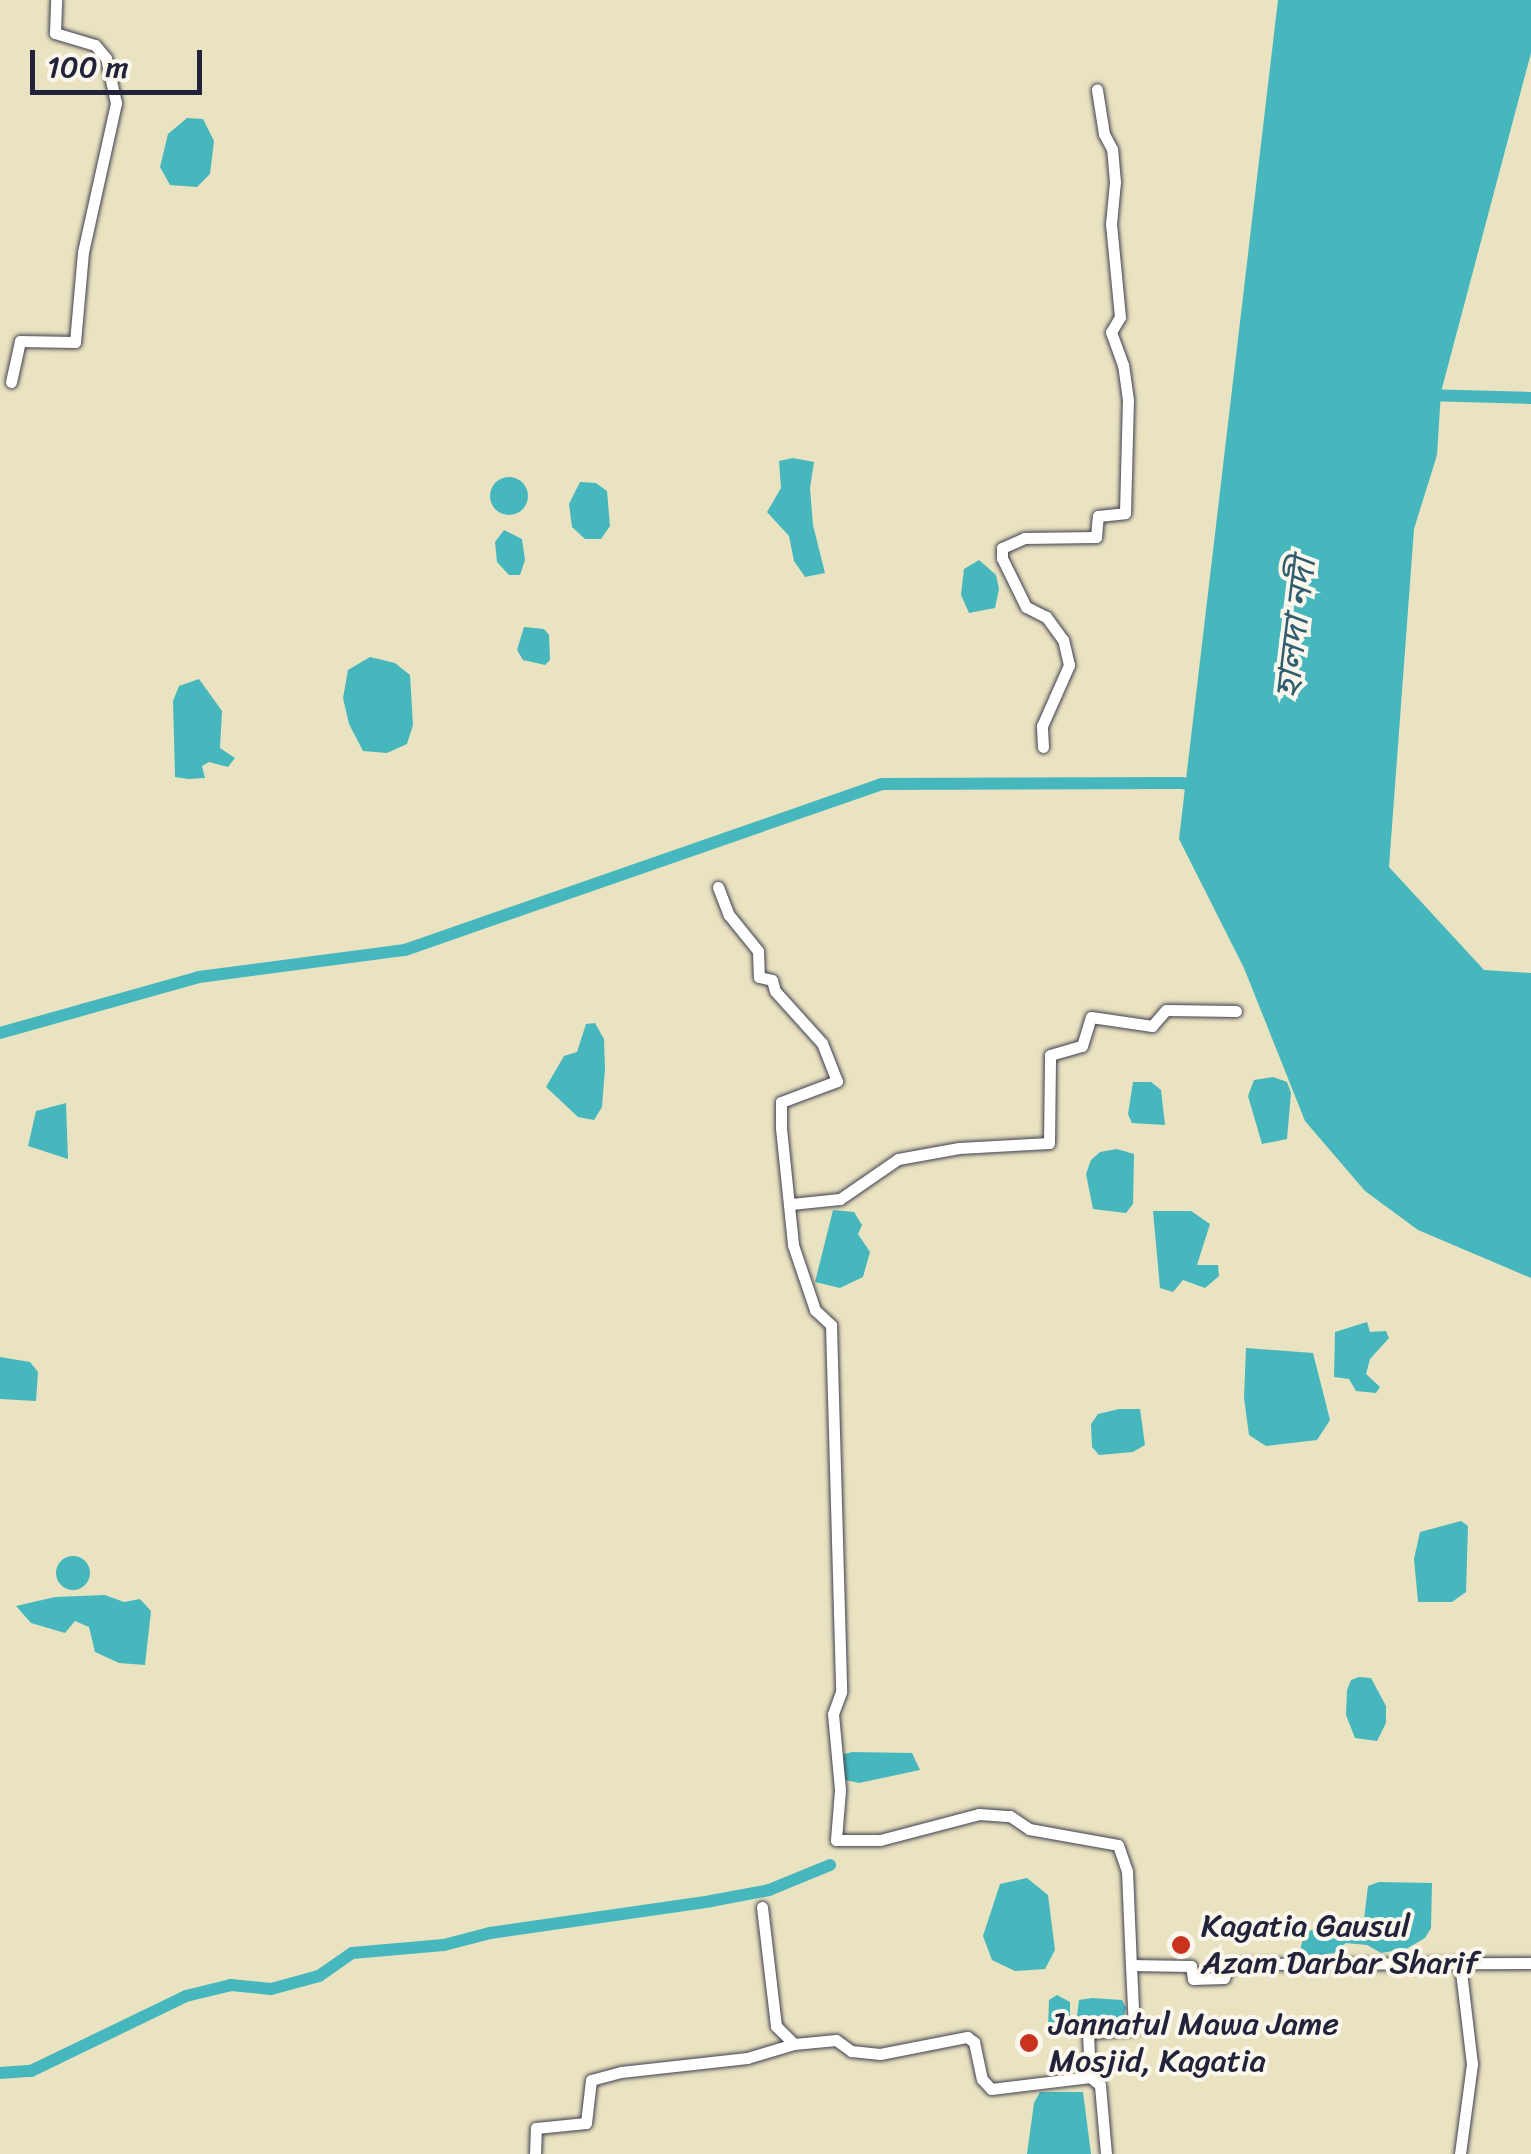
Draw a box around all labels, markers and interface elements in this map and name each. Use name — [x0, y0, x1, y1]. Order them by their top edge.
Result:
scale bar — [35, 30, 208, 92]
text: 100 m — [47, 40, 129, 94]
water label: হালদা নদী — [1266, 555, 1324, 701]
place label: Kagatia Gausul Azam Darbar Sharif — [1201, 1908, 1478, 1983]
marker: Kagatia Gausul Azam Darbar Sharif — [1170, 1934, 1192, 1956]
place label: Jannatul Mawa Jame Mosjid, Kagatia — [1049, 2006, 1339, 2081]
marker: Jannatul Mawa Jame Mosjid, Kagatia — [1018, 2032, 1040, 2054]

